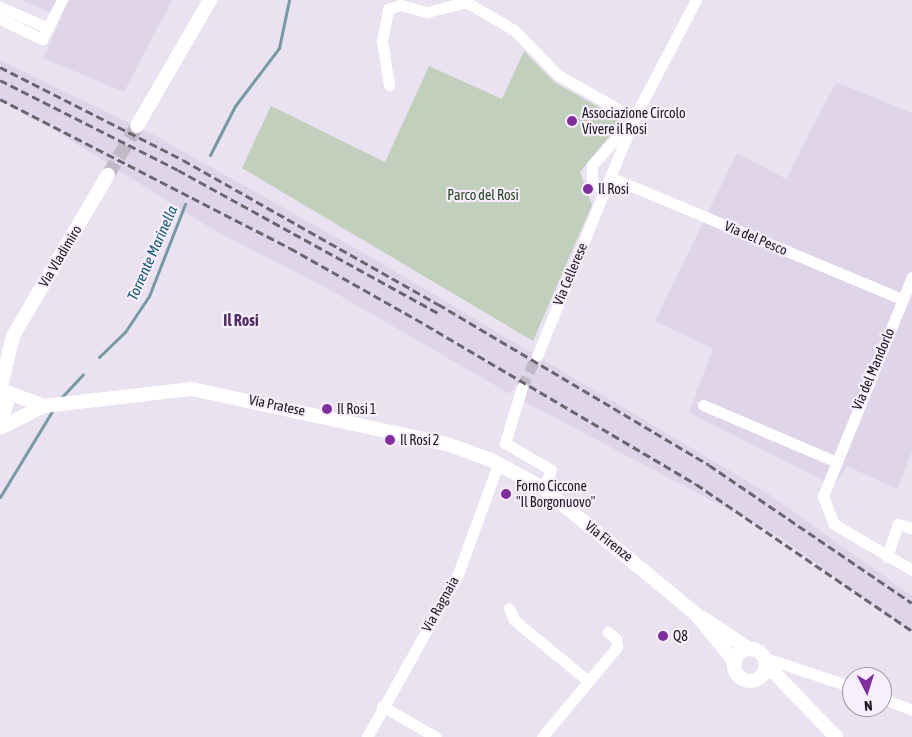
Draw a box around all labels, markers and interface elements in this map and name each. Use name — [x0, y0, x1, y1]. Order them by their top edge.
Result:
place label: Associazione Circolo Vivere il Rosi — [582, 105, 686, 138]
marker: Associazione Circolo Vivere il Rosi — [566, 115, 578, 127]
place label: Il Rosi — [598, 181, 629, 197]
marker: Il Rosi — [582, 183, 594, 195]
park label: Parco del Rosi — [447, 187, 519, 203]
water label: Torrente Marinella — [123, 203, 181, 303]
street label: Via del Pesco — [722, 217, 790, 259]
street label: Via Vladimiro — [35, 222, 85, 290]
street label: Via Cellerese — [549, 240, 591, 308]
district label: Il Rosi — [223, 310, 259, 330]
street label: Via del Mandorlo — [848, 326, 898, 412]
street label: Via Pratese — [247, 391, 307, 419]
place label: Il Rosi 1 — [337, 401, 376, 417]
marker: Il Rosi 1 — [321, 403, 333, 415]
place label: Il Rosi 2 — [400, 432, 439, 448]
marker: Il Rosi 2 — [384, 434, 396, 446]
place label: Forno Ciccone "Il Borgonuovo" — [516, 478, 595, 511]
marker: Forno Ciccone "Il Borgonuovo" — [500, 488, 512, 500]
street label: Via Firenze — [582, 517, 636, 565]
street label: Via Ragnaia — [418, 573, 462, 635]
place label: Q8 — [673, 628, 688, 644]
marker: Q8 — [657, 630, 669, 642]
north arrow — [842, 667, 892, 717]
text: N — [863, 698, 873, 714]

